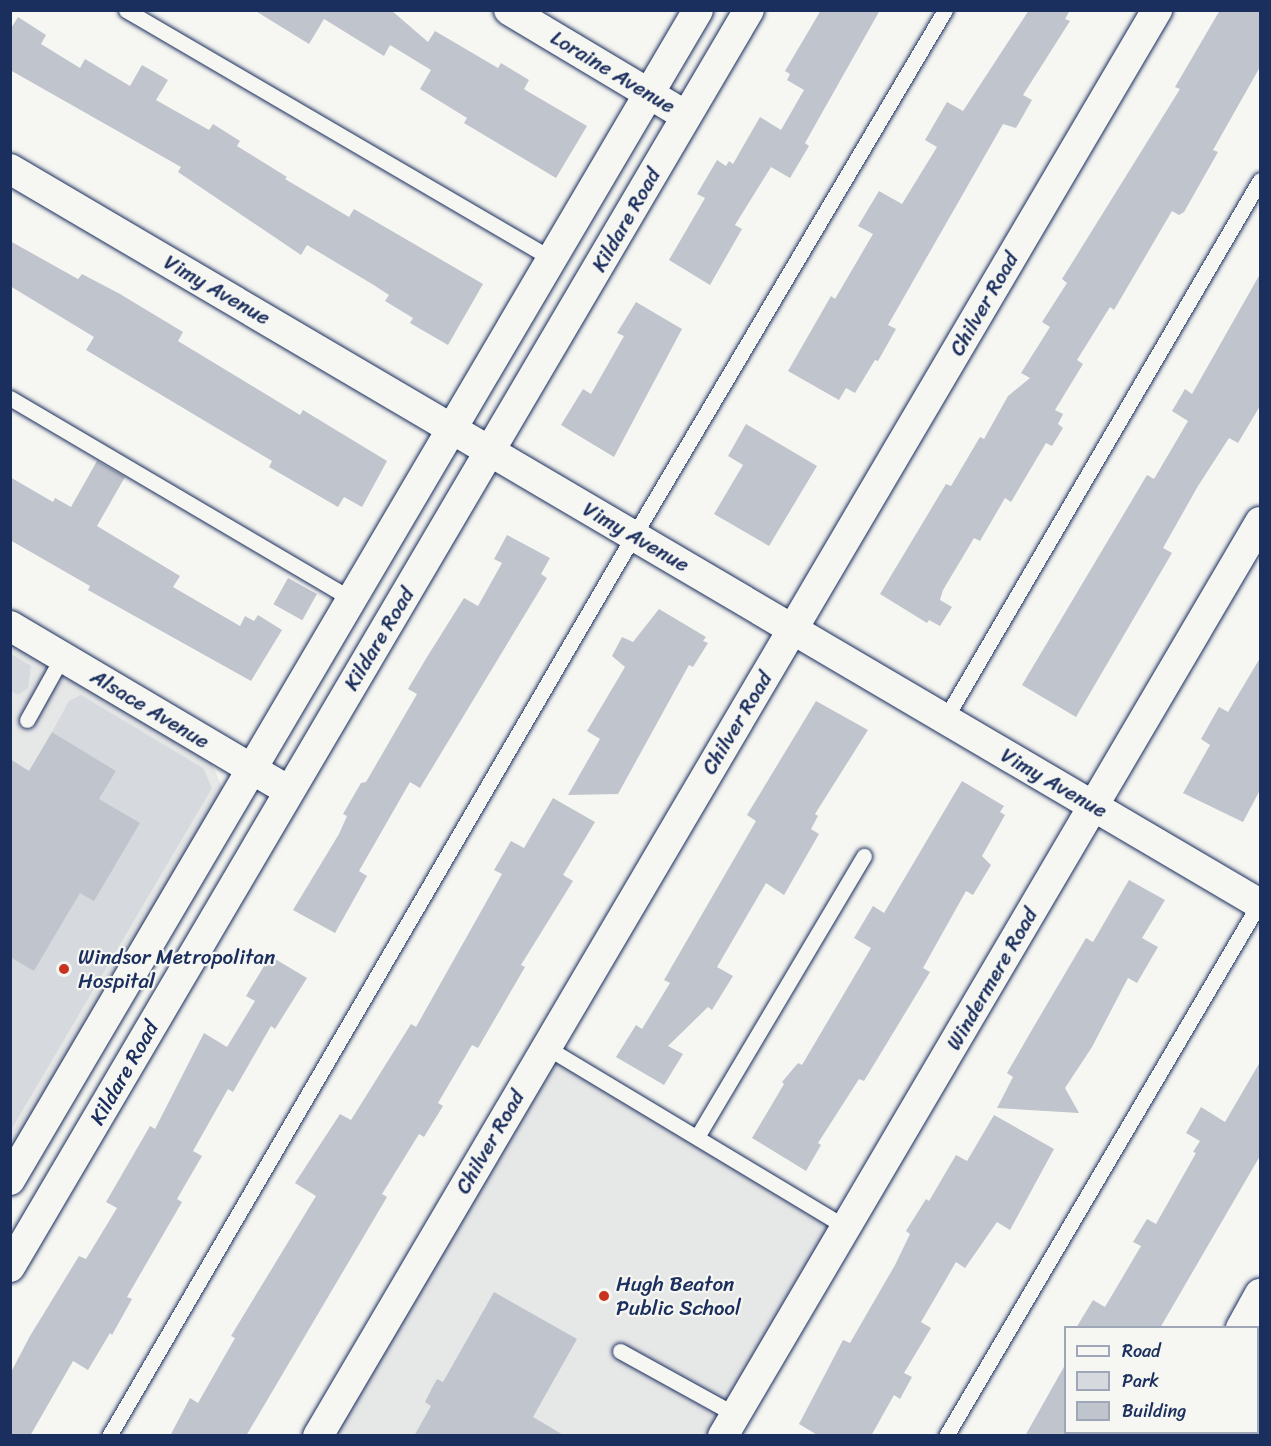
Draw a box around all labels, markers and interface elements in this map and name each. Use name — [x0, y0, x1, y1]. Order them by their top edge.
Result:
street label: Loraine Avenue — [547, 25, 679, 119]
street label: Kildare Road — [586, 164, 666, 276]
street label: Chilver Road — [944, 248, 1024, 360]
street label: Vimy Avenue — [160, 250, 274, 330]
street label: Vimy Avenue — [579, 497, 693, 577]
street label: Kildare Road — [338, 583, 420, 695]
street label: Alsace Avenue — [86, 664, 214, 754]
street label: Chilver Road — [696, 667, 778, 779]
street label: Vimy Avenue — [997, 743, 1111, 823]
street label: Windermere Road — [941, 903, 1043, 1055]
place label: Windsor Metropolitan Hospital — [78, 944, 276, 994]
marker: Windsor Metropolitan Hospital — [55, 960, 73, 978]
street label: Kildare Road — [84, 1017, 164, 1129]
street label: Chilver Road — [450, 1086, 530, 1198]
place label: Hugh Beaton Public School — [616, 1271, 741, 1321]
marker: Hugh Beaton Public School — [597, 1289, 611, 1303]
legend — [1064, 1326, 1259, 1434]
text: Road — [1122, 1335, 1161, 1367]
text: Park — [1122, 1365, 1159, 1397]
text: Building — [1122, 1395, 1186, 1427]

